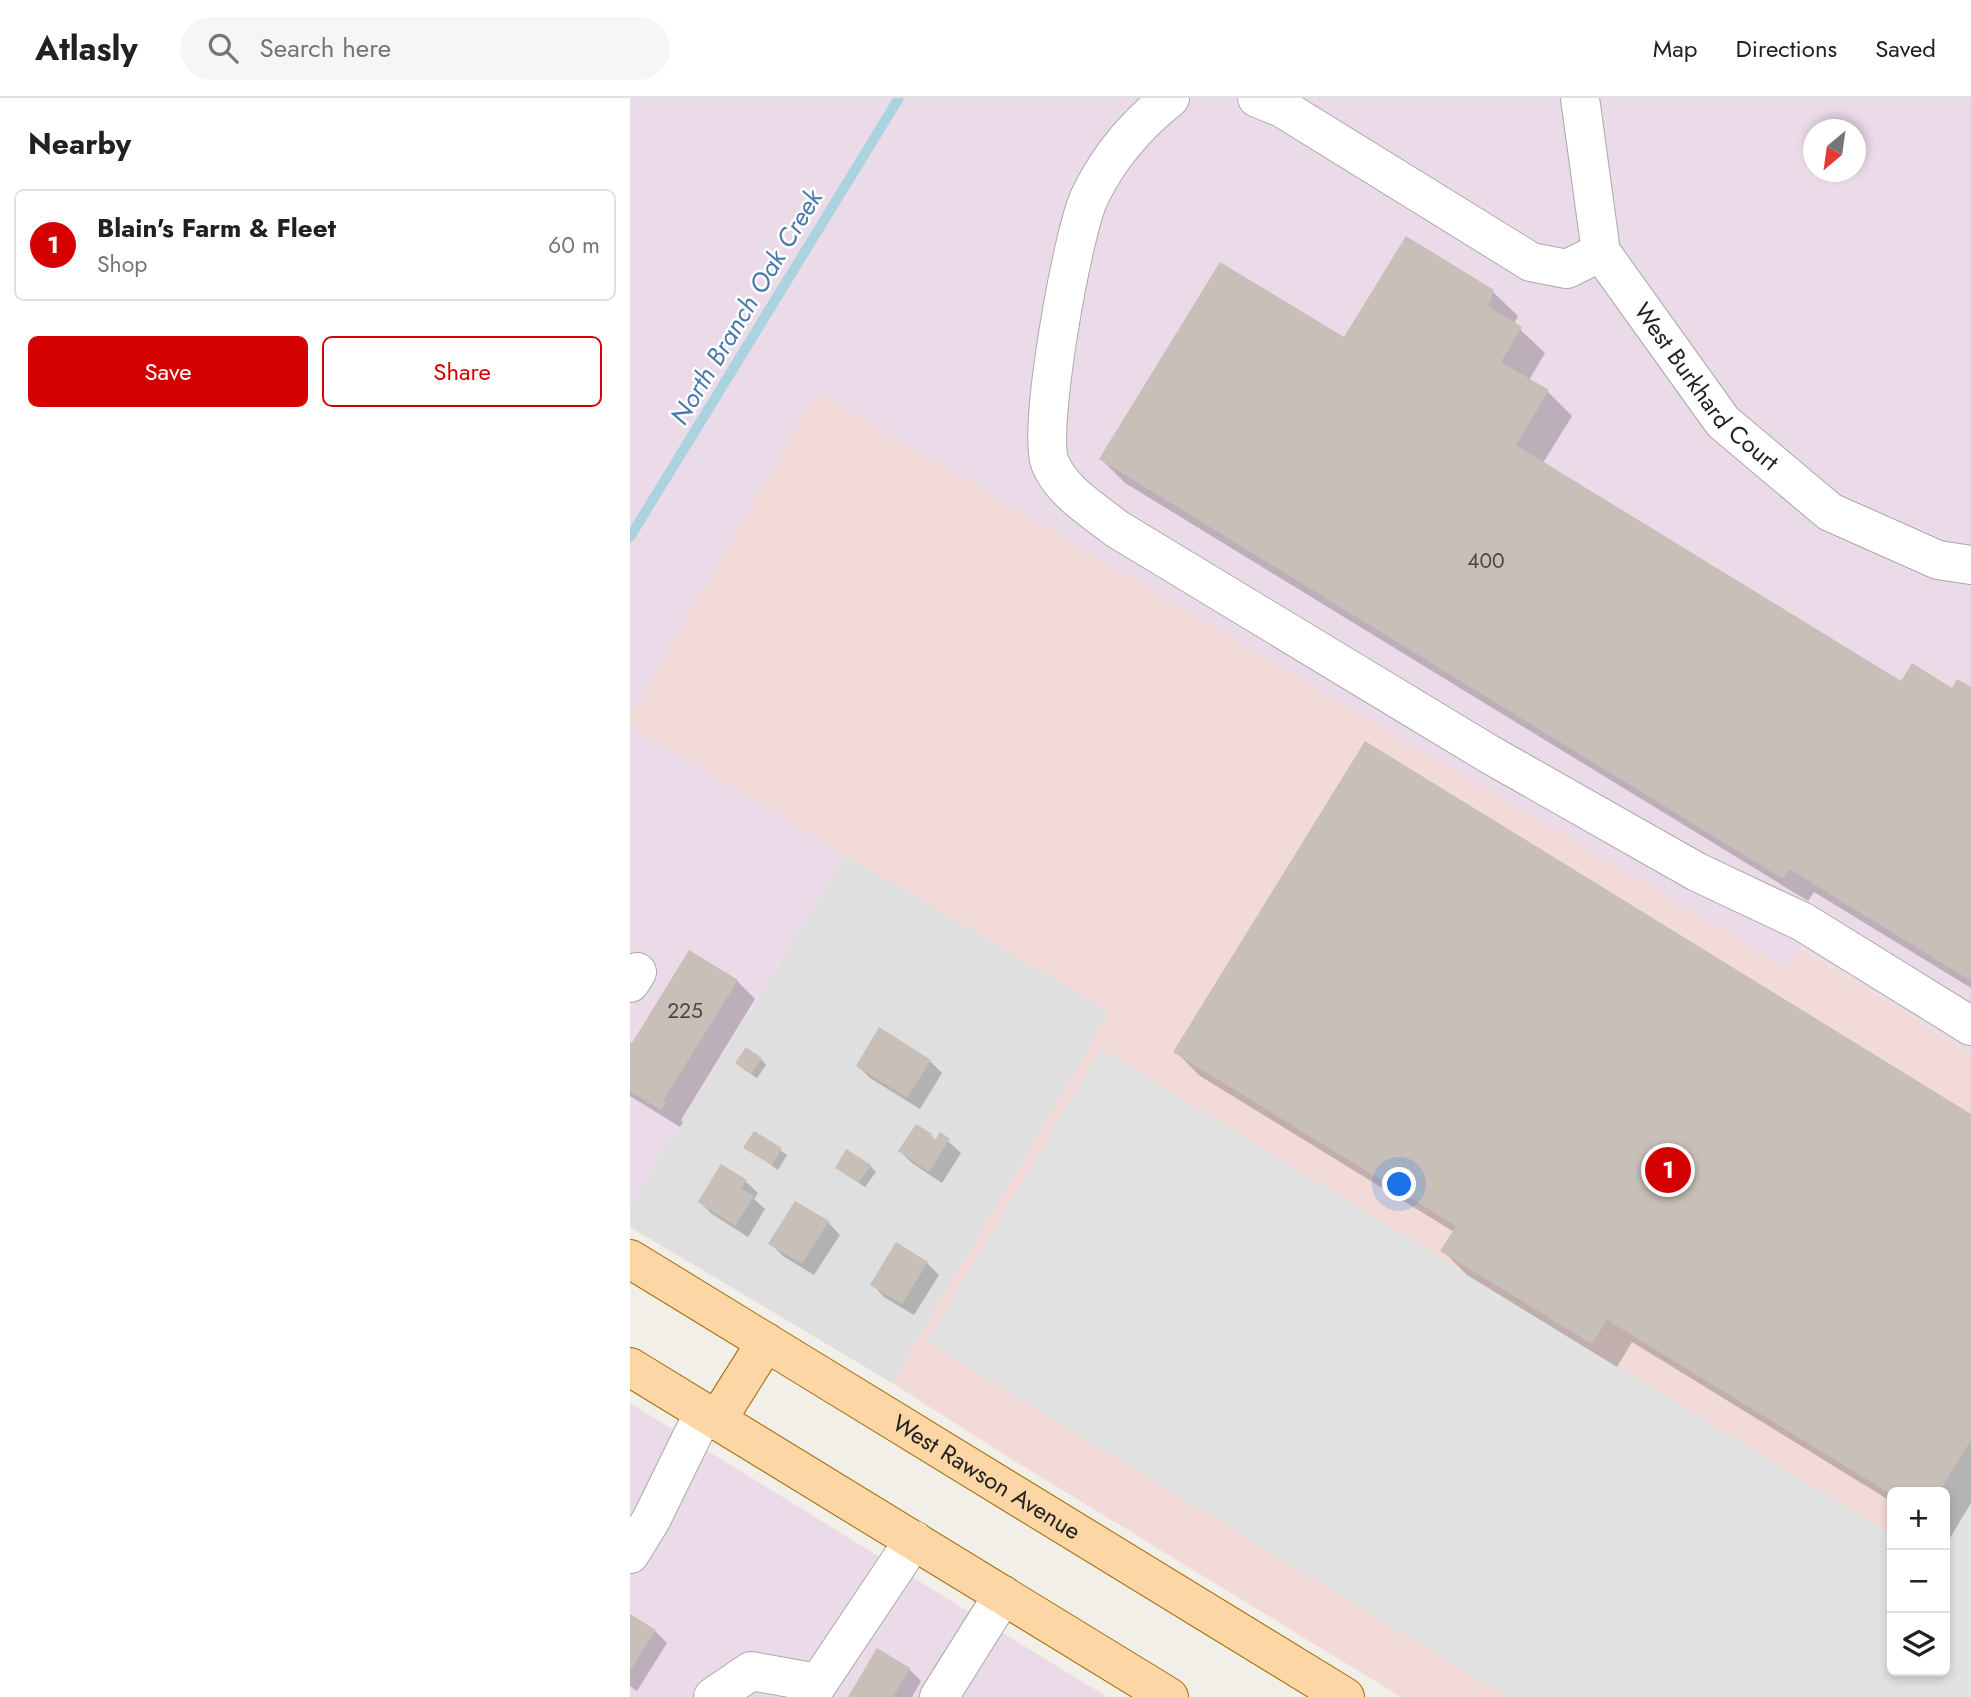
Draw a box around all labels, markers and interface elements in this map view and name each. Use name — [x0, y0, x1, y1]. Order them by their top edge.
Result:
search box — [180, 17, 670, 80]
text: Atlasly — [35, 25, 138, 72]
icon: search — [204, 29, 242, 67]
text: Search here — [260, 29, 391, 67]
text: Map — [1653, 31, 1698, 66]
text: Directions — [1736, 31, 1837, 66]
text: Saved — [1875, 31, 1936, 66]
north arrow — [1803, 119, 1866, 182]
text: Nearby — [28, 122, 131, 165]
water label: North Branch Oak Creek — [661, 181, 832, 432]
text: Blain's Farm & Fleet — [97, 209, 336, 247]
text: 1 — [47, 228, 59, 262]
text: 60 m — [548, 228, 600, 262]
text: Shop — [97, 247, 147, 281]
street label: West Burkhard Court — [1626, 295, 1787, 479]
button: Save — [28, 336, 308, 407]
button: Share — [322, 336, 602, 407]
house number: 400 — [1467, 546, 1505, 576]
house number: 225 — [667, 996, 703, 1026]
pin: 1 — [1645, 1144, 1691, 1196]
your location — [1382, 1167, 1416, 1201]
street label: West Rawson Avenue — [886, 1406, 1088, 1548]
map controls — [1887, 1487, 1950, 1676]
button: + — [1887, 1487, 1950, 1550]
button: − — [1887, 1550, 1950, 1613]
button: layers — [1887, 1613, 1950, 1676]

